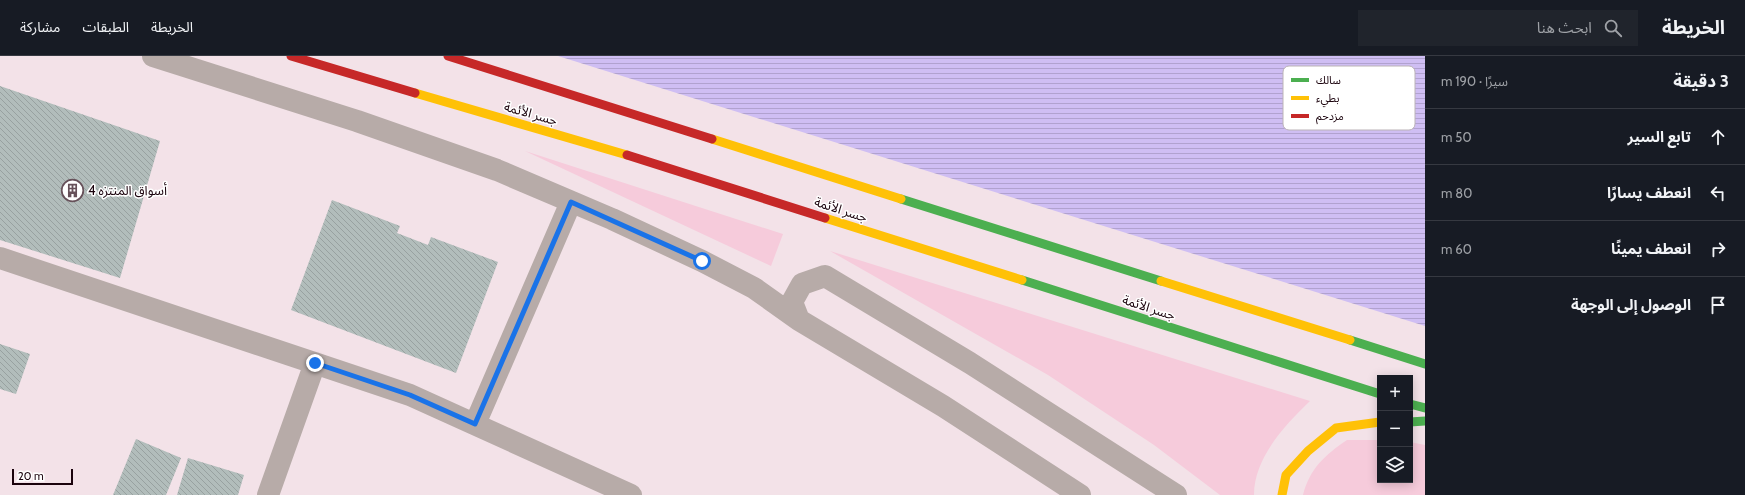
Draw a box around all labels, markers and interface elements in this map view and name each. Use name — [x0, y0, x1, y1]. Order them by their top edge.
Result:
search box — [1358, 10, 1638, 46]
text: الخريطة — [1662, 16, 1725, 39]
icon: search — [1602, 17, 1624, 39]
text: مشاركة — [20, 18, 60, 36]
text: الطبقات — [82, 18, 129, 36]
text: الخريطة — [151, 18, 193, 36]
text: ابحث هنا — [1537, 19, 1592, 37]
legend — [1283, 66, 1415, 130]
text: 3 دقيقة — [1673, 71, 1729, 91]
text: سالك — [1316, 73, 1341, 87]
text: سيرًا · 190 m — [1441, 73, 1508, 89]
text: بطيء — [1316, 91, 1339, 108]
street label: جسر الأئمة — [502, 98, 560, 128]
text: مزدحم — [1316, 109, 1344, 125]
icon: ahead — [1707, 126, 1729, 148]
text: تابع السير — [1627, 128, 1691, 146]
text: 50 m — [1441, 129, 1471, 145]
building icon: أسواق المنتزه 4 — [60, 177, 86, 203]
place label: أسواق المنتزه 4 — [88, 182, 167, 198]
icon: left — [1707, 182, 1729, 204]
text: انعطف يسارًا — [1607, 184, 1691, 202]
text: 80 m — [1441, 185, 1472, 201]
street label: جسر الأئمة — [812, 193, 870, 225]
icon: right — [1707, 238, 1729, 260]
text: انعطف يمينًا — [1611, 240, 1691, 258]
text: 60 m — [1441, 241, 1472, 257]
route start — [693, 252, 711, 270]
street label: جسر الأئمة — [1120, 291, 1178, 323]
icon: arrive — [1707, 294, 1729, 316]
text: الوصول إلى الوجهة — [1571, 296, 1691, 314]
route end — [306, 354, 324, 372]
map controls — [1377, 375, 1413, 483]
button: + — [1377, 375, 1413, 411]
button: − — [1377, 411, 1413, 447]
button: layers — [1377, 447, 1413, 483]
scale bar — [12, 467, 73, 486]
text: 20 m — [18, 469, 44, 483]

